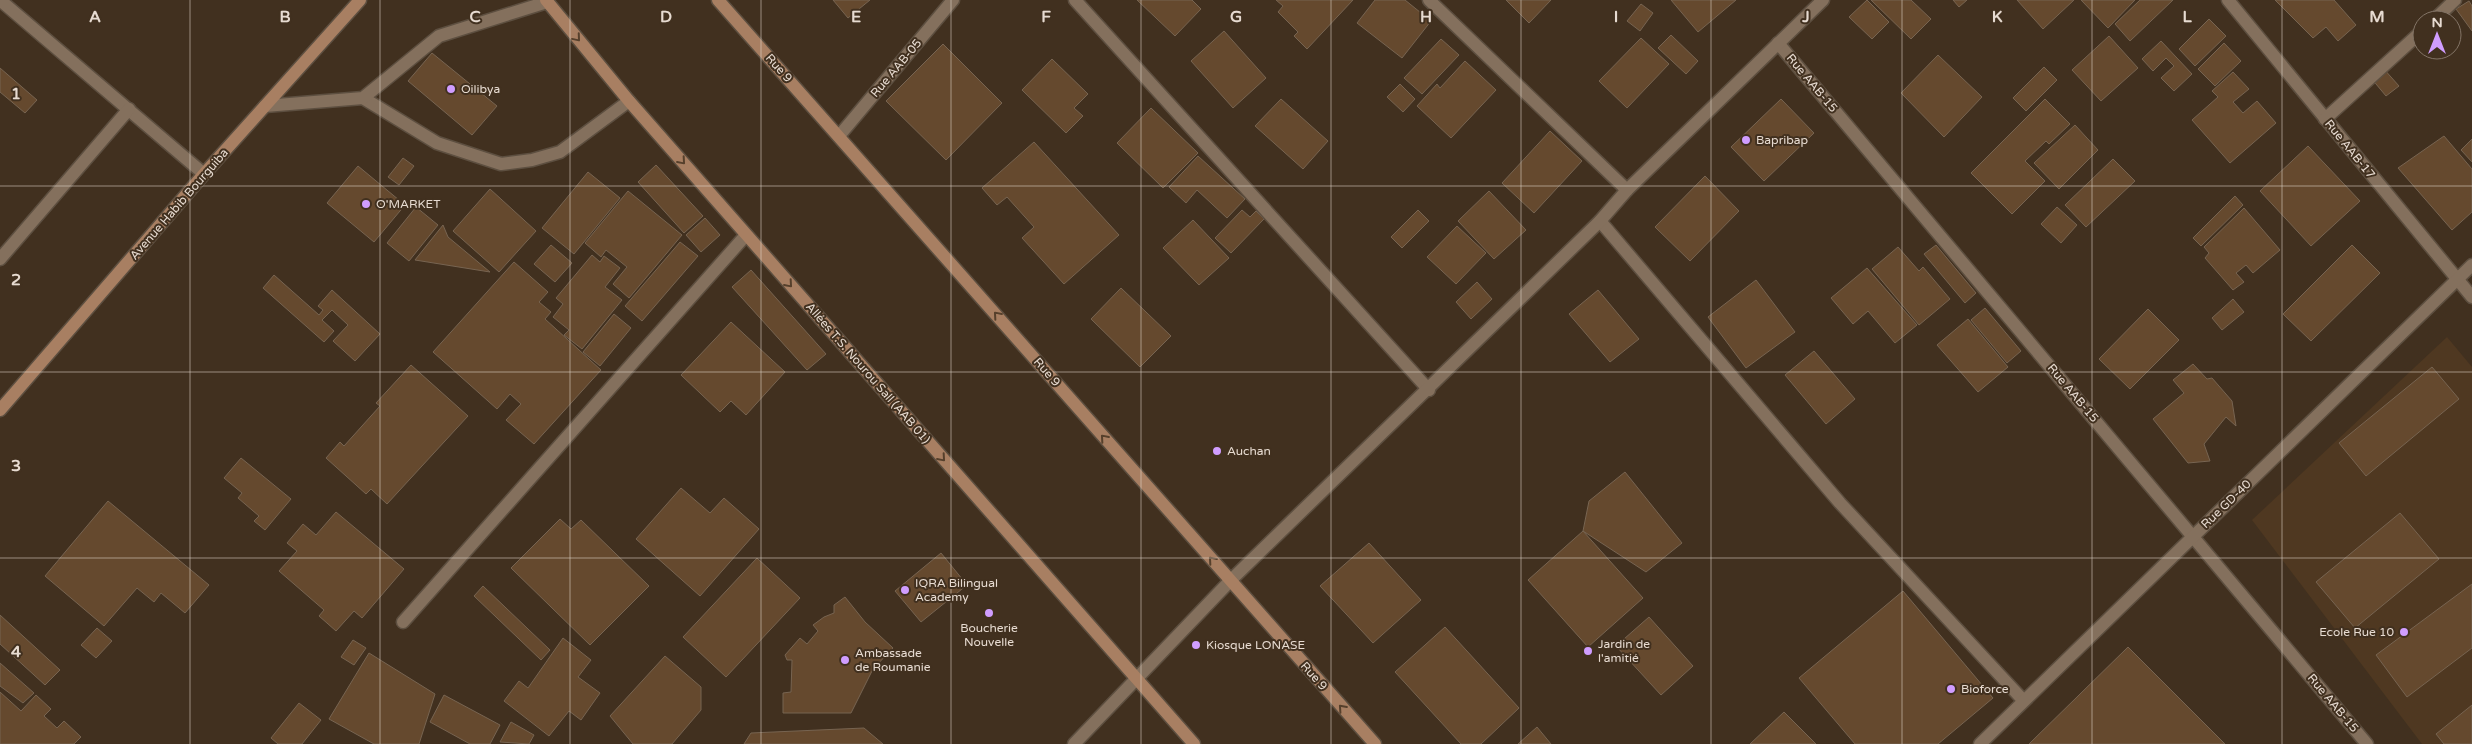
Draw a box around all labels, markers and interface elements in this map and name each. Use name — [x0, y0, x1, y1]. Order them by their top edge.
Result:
text: A — [89, 7, 101, 27]
text: B — [279, 7, 291, 27]
text: C — [469, 7, 481, 27]
text: D — [660, 7, 672, 27]
text: E — [851, 7, 861, 27]
text: F — [1041, 7, 1051, 27]
text: G — [1230, 7, 1242, 27]
text: H — [1420, 7, 1432, 27]
text: I — [1614, 7, 1618, 27]
text: J — [1801, 7, 1810, 27]
text: K — [1992, 7, 2003, 27]
text: L — [2182, 7, 2192, 27]
text: M — [2369, 7, 2385, 27]
north arrow — [2412, 10, 2462, 60]
text: N — [2431, 14, 2443, 31]
one-way arrow — [571, 32, 580, 41]
street label: Rue AAB-05 — [868, 36, 924, 100]
street label: Rue 9 — [763, 51, 795, 85]
street label: Rue AAB-15 — [1784, 51, 1840, 115]
place label: Oilibya — [461, 82, 500, 96]
marker: Oilibya — [445, 83, 457, 95]
text: 1 — [11, 84, 21, 104]
street label: Rue AAB-17 — [2322, 117, 2378, 181]
place label: Bapribap — [1756, 133, 1808, 147]
marker: Bapribap — [1740, 134, 1752, 146]
street label: Avenue Habib Bourguiba — [127, 146, 231, 262]
one-way arrow — [676, 156, 685, 165]
place label: O'MARKET — [376, 197, 441, 211]
marker: O'MARKET — [360, 198, 372, 210]
text: 2 — [11, 270, 21, 290]
one-way arrow — [783, 278, 792, 287]
street label: Allées T.S. Nourou Sall (AAB 01) — [803, 300, 933, 446]
one-way arrow — [994, 312, 1003, 321]
street label: Rue 9 — [1031, 355, 1063, 389]
street label: Rue AAB-15 — [2045, 361, 2101, 425]
one-way arrow — [1101, 434, 1110, 443]
place label: Auchan — [1227, 444, 1271, 458]
marker: Auchan — [1211, 445, 1223, 457]
one-way arrow — [937, 453, 946, 462]
text: 3 — [11, 456, 21, 476]
street label: Rue GD-40 — [2198, 476, 2254, 531]
one-way arrow — [1208, 556, 1217, 565]
place label: IQRA Bilingual Academy — [915, 576, 998, 604]
marker: IQRA Bilingual Academy — [899, 584, 911, 596]
marker: Boucherie Nouvelle — [983, 607, 995, 619]
place label: Boucherie Nouvelle — [960, 621, 1018, 649]
place label: Ecole Rue 10 — [2319, 625, 2394, 639]
marker: Ecole Rue 10 — [2398, 626, 2410, 638]
place label: Jardin de l'amitié — [1598, 637, 1650, 665]
place label: Kiosque LONASE — [1206, 638, 1306, 652]
marker: Kiosque LONASE — [1190, 639, 1202, 651]
text: 4 — [11, 642, 21, 662]
marker: Jardin de l'amitié — [1582, 645, 1594, 657]
place label: Ambassade de Roumanie — [855, 646, 931, 674]
marker: Ambassade de Roumanie — [839, 654, 851, 666]
street label: Rue 9 — [1298, 659, 1330, 693]
street label: Rue AAB-15 — [2305, 671, 2361, 735]
place label: Bioforce — [1961, 682, 2009, 696]
marker: Bioforce — [1945, 683, 1957, 695]
one-way arrow — [1339, 704, 1348, 713]

